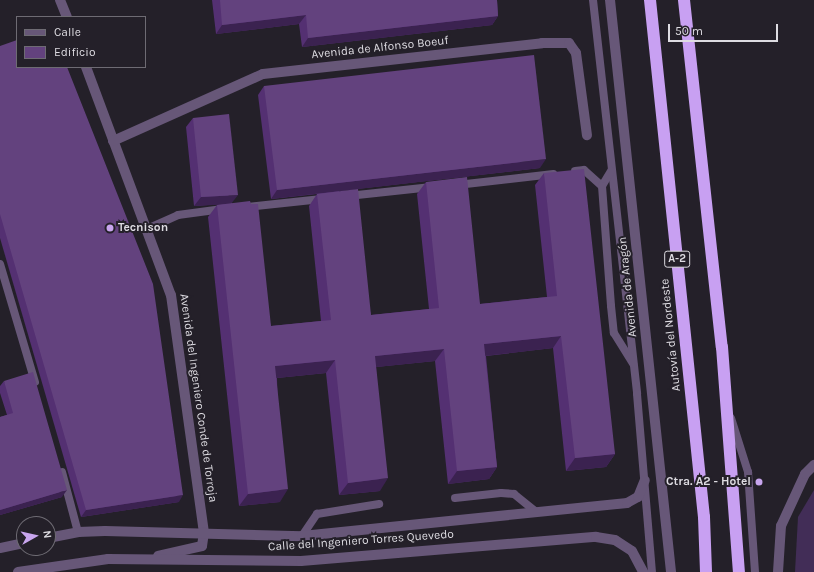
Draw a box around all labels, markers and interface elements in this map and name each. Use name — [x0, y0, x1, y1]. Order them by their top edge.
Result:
legend — [16, 16, 146, 68]
scale bar — [670, 16, 780, 42]
text: 50 m — [675, 24, 703, 38]
text: Calle — [54, 25, 81, 39]
street label: Avenida de Alfonso Boeuf — [311, 34, 449, 62]
text: Edificio — [54, 45, 95, 59]
place label: Tecnison — [118, 221, 168, 235]
marker: Tecnison — [105, 223, 115, 233]
street label: Avenida de Aragón — [616, 236, 640, 338]
road number: A-2 — [664, 250, 690, 268]
street label: Autovía del Nordeste — [658, 278, 684, 392]
street label: Avenida del Ingeniero Conde de Torroja — [176, 293, 220, 503]
place label: Ctra. A2 - Hotel — [666, 475, 751, 489]
marker: Ctra. A2 - Hotel — [754, 477, 764, 487]
north arrow — [16, 516, 56, 556]
street label: Calle del Ingeniero Torres Quevedo — [268, 527, 454, 555]
text: N — [40, 530, 54, 539]

